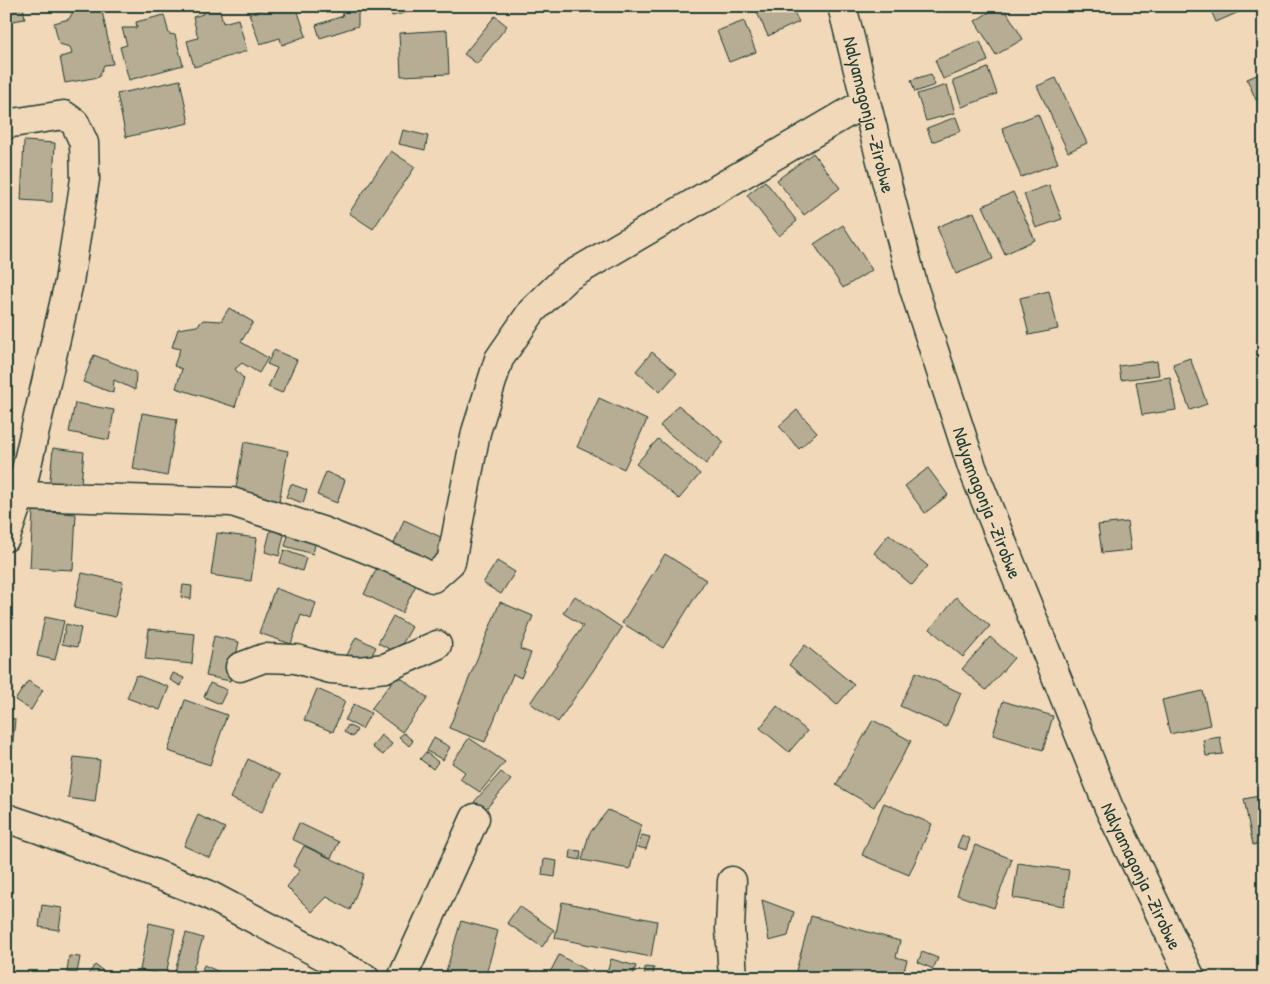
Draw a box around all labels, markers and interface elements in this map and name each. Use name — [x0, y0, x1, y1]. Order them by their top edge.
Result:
street label: Nalyamagonja -Zirobwe — [837, 34, 902, 196]
street label: Nalyamagonja -Zirobwe — [947, 424, 1029, 583]
street label: Nalyamagonja -Zirobwe — [1095, 798, 1188, 954]

